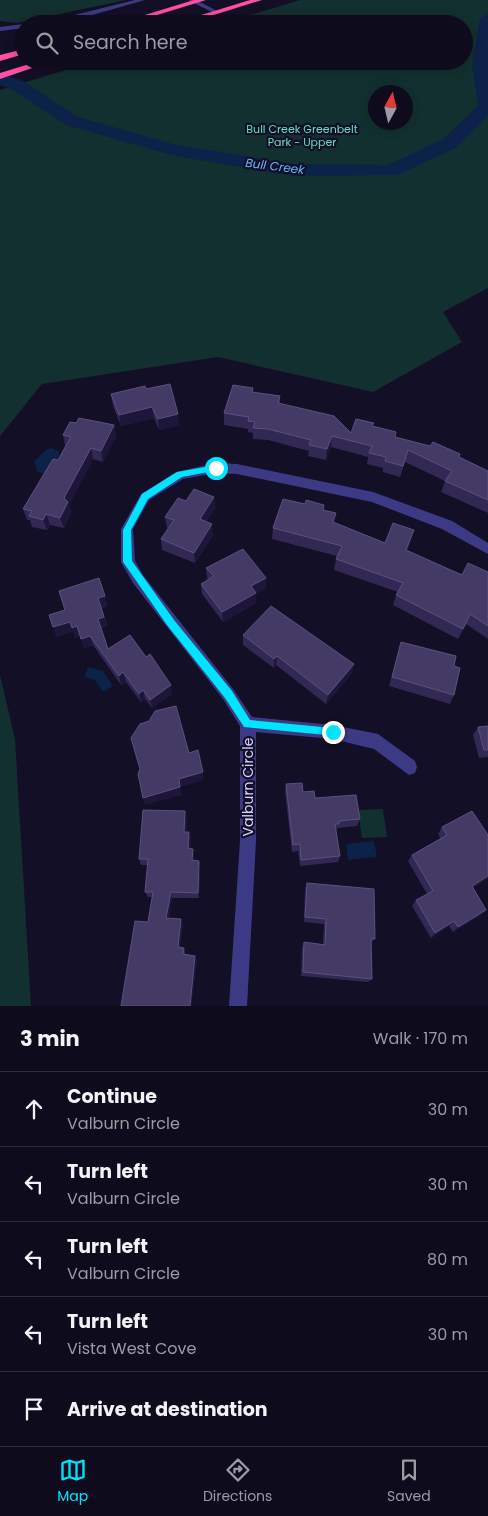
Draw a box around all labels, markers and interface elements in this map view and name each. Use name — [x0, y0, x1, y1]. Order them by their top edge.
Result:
search box — [15, 15, 473, 70]
icon: search — [33, 29, 61, 57]
text: Search here — [73, 29, 187, 56]
north arrow — [368, 85, 413, 130]
park label: Bull Creek Greenbelt Park - Upper — [246, 121, 358, 150]
water label: Bull Creek — [245, 154, 306, 178]
route start — [205, 457, 228, 480]
route end — [322, 721, 345, 744]
street label: Valburn Circle — [238, 737, 258, 836]
text: 3 min — [20, 1024, 80, 1053]
text: Walk · 170 m — [373, 1027, 468, 1050]
text: Continue — [67, 1083, 157, 1110]
icon: ahead — [20, 1095, 48, 1123]
text: 30 m — [428, 1098, 468, 1121]
text: Valburn Circle — [67, 1112, 180, 1135]
text: Turn left — [67, 1158, 148, 1185]
icon: left — [20, 1170, 48, 1198]
text: 30 m — [428, 1173, 468, 1196]
text: Valburn Circle — [67, 1187, 180, 1210]
text: Turn left — [67, 1233, 148, 1260]
icon: left — [20, 1245, 48, 1273]
text: 80 m — [427, 1248, 468, 1271]
text: Valburn Circle — [67, 1262, 180, 1285]
text: Turn left — [67, 1308, 148, 1335]
icon: left — [20, 1320, 48, 1348]
text: 30 m — [428, 1323, 468, 1346]
text: Vista West Cove — [67, 1337, 197, 1360]
icon: arrive — [20, 1395, 48, 1423]
text: Arrive at destination — [67, 1396, 268, 1423]
tab: Map — [57, 1456, 88, 1507]
tab: Directions — [203, 1456, 272, 1507]
tab: Saved — [387, 1456, 431, 1507]

